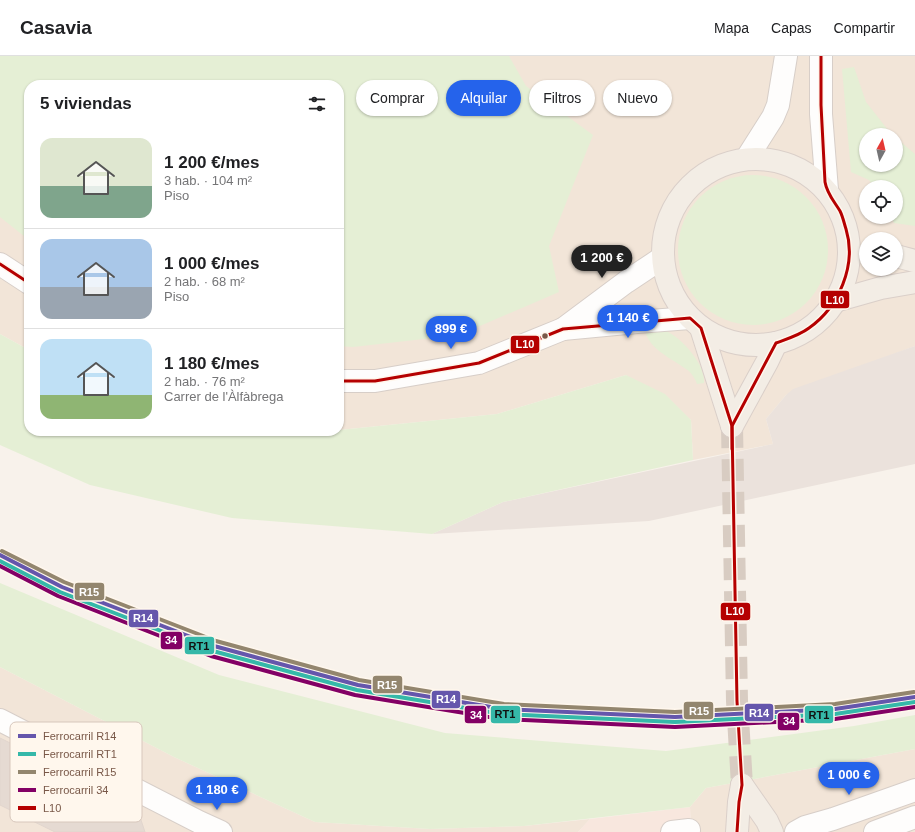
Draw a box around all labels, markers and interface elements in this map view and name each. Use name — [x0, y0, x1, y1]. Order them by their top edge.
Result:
text: Casavia — [20, 17, 92, 38]
text: Mapa — [714, 20, 749, 36]
text: Capas — [771, 20, 812, 36]
text: Compartir — [834, 20, 895, 36]
chip: Comprar — [356, 80, 438, 116]
chip: Alquilar — [446, 80, 521, 116]
chip: Filtros — [529, 80, 595, 116]
chip: Nuevo — [603, 80, 672, 116]
icon: filters — [306, 93, 328, 115]
text: 5 viviendas — [40, 94, 132, 113]
north arrow — [859, 128, 903, 172]
map controls — [859, 128, 903, 276]
text: 1 200 €/mes — [164, 153, 259, 172]
icon: home — [72, 154, 120, 202]
text: 3 hab. · 104 m² — [164, 173, 252, 188]
button: locate — [859, 180, 903, 224]
text: Piso — [164, 188, 189, 203]
button: layers — [859, 232, 903, 276]
pin: 1 200 € — [565, 245, 639, 279]
text: 1 200 € — [580, 250, 624, 265]
text: 1 000 €/mes — [164, 254, 259, 273]
icon: home — [72, 255, 120, 303]
text: 2 hab. · 68 m² — [164, 274, 245, 289]
text: Piso — [164, 289, 189, 304]
line badge: L10 — [820, 290, 850, 309]
text: L10 — [826, 294, 844, 306]
pin: 1 140 € — [591, 305, 665, 339]
text: 1 140 € — [606, 310, 650, 325]
pin: 899 € — [423, 316, 479, 350]
text: 899 € — [435, 321, 467, 336]
unlabelled marker — [540, 331, 550, 341]
line badge: L10 — [510, 335, 540, 354]
text: L10 — [516, 338, 534, 350]
text: 1 180 €/mes — [164, 354, 259, 373]
icon: home — [72, 355, 120, 403]
text: 2 hab. · 76 m² — [164, 374, 245, 389]
text: Carrer de l'Àlfàbrega — [164, 389, 284, 404]
line badge: R15 — [74, 582, 105, 601]
text: R15 — [79, 586, 99, 598]
line badge: L10 — [720, 602, 751, 621]
text: L10 — [726, 605, 744, 617]
line badge: R14 — [128, 609, 159, 628]
text: R14 — [133, 612, 154, 624]
line badge: 34 — [160, 631, 183, 650]
text: 34 — [165, 634, 178, 646]
line badge: RT1 — [184, 636, 215, 655]
text: RT1 — [189, 640, 209, 652]
line badge: R15 — [372, 675, 403, 694]
text: R15 — [377, 679, 397, 691]
line badge: R14 — [431, 690, 461, 709]
text: R14 — [436, 693, 457, 705]
line badge: R15 — [683, 701, 714, 720]
line badge: R14 — [744, 703, 774, 722]
line badge: 34 — [464, 705, 487, 724]
line badge: RT1 — [490, 705, 521, 724]
text: R15 — [689, 705, 709, 717]
line badge: RT1 — [804, 705, 834, 724]
text: R14 — [749, 707, 770, 719]
text: RT1 — [495, 708, 515, 720]
text: 34 — [470, 709, 483, 721]
text: RT1 — [809, 709, 829, 721]
line badge: 34 — [777, 712, 800, 731]
text: 34 — [783, 715, 796, 727]
legend — [10, 722, 142, 822]
text: Ferrocarril R14 — [43, 730, 116, 742]
text: Ferrocarril RT1 — [43, 748, 117, 760]
pin: 1 000 € — [812, 762, 886, 796]
text: Ferrocarril R15 — [43, 766, 116, 778]
text: 1 000 € — [827, 767, 871, 782]
pin: 1 180 € — [180, 777, 254, 811]
text: 1 180 € — [195, 782, 239, 797]
text: Ferrocarril 34 — [43, 784, 108, 796]
text: L10 — [43, 802, 61, 814]

